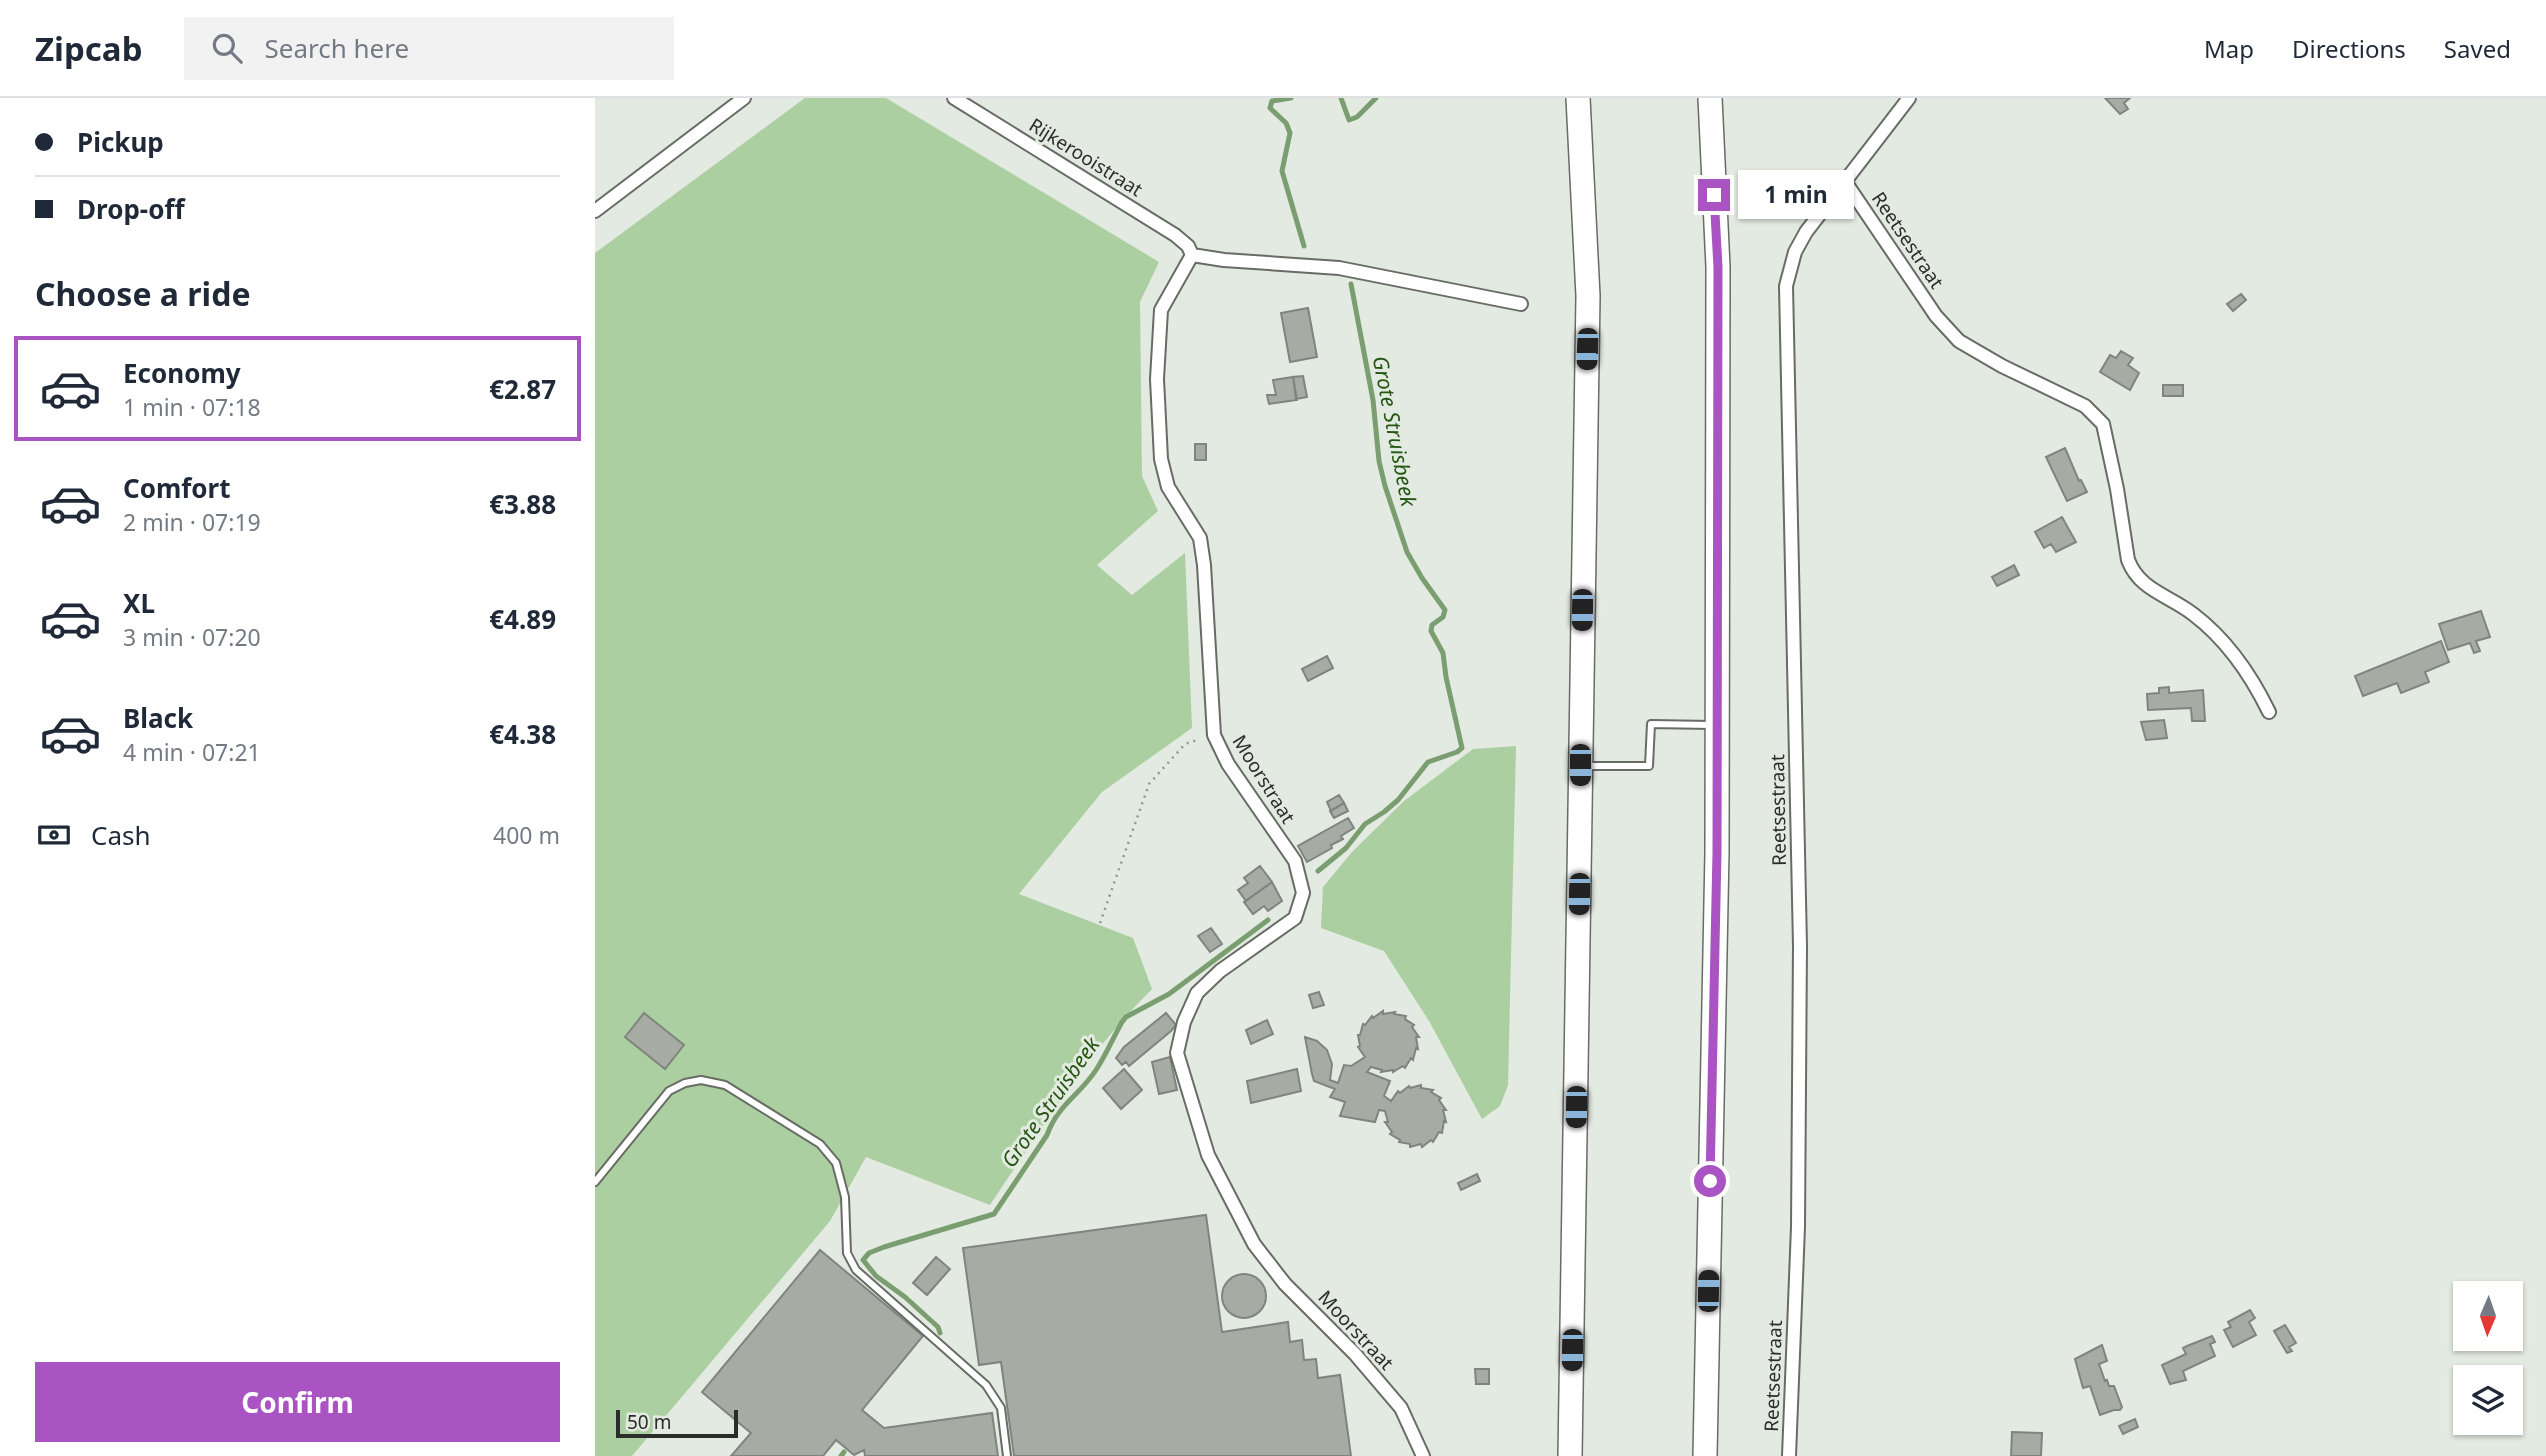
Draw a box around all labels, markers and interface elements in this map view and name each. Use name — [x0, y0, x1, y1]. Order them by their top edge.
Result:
search box — [184, 17, 674, 80]
text: Zipcab — [35, 26, 142, 71]
icon: search — [208, 29, 246, 67]
text: Search here — [264, 30, 409, 66]
text: Map — [2204, 32, 2254, 65]
text: Directions — [2292, 32, 2406, 65]
text: Saved — [2444, 32, 2511, 65]
street label: Rijkerooistraat — [1024, 112, 1148, 202]
text: Pickup — [77, 124, 164, 160]
callout: 1 min — [1739, 170, 1854, 220]
text: 1 min — [1764, 178, 1828, 210]
route end — [1698, 179, 1730, 211]
street label: Reetsestraat — [1866, 186, 1950, 294]
text: Drop-off — [77, 191, 184, 227]
text: Choose a ride — [35, 272, 251, 315]
car — [1576, 328, 1599, 370]
water label: Grote Struisbeek — [1367, 353, 1424, 510]
text: Economy — [123, 355, 241, 391]
icon: car — [39, 357, 102, 420]
text: €2.87 — [489, 371, 556, 407]
text: 1 min · 07:18 — [123, 391, 261, 423]
text: Comfort — [123, 470, 231, 506]
icon: car — [39, 472, 102, 535]
text: €3.88 — [489, 486, 556, 522]
text: 2 min · 07:19 — [123, 506, 261, 538]
text: XL — [123, 585, 155, 621]
icon: car — [39, 587, 102, 650]
car — [1572, 589, 1593, 631]
text: €4.89 — [489, 601, 556, 637]
text: 3 min · 07:20 — [123, 621, 261, 653]
text: Black — [123, 700, 193, 736]
icon: car — [39, 702, 102, 765]
text: €4.38 — [489, 716, 556, 752]
street label: Moorstraat — [1227, 730, 1302, 828]
text: 4 min · 07:21 — [123, 736, 261, 768]
car — [1570, 744, 1591, 786]
street label: Reetsestraat — [1764, 754, 1792, 866]
icon: cash — [35, 816, 73, 854]
text: Cash — [91, 817, 151, 853]
text: 400 m — [493, 819, 560, 851]
car — [1569, 873, 1590, 915]
water label: Grote Struisbeek — [995, 1030, 1106, 1173]
car — [1566, 1086, 1587, 1128]
route start — [1694, 1165, 1726, 1197]
car — [1698, 1270, 1719, 1312]
north arrow — [2453, 1281, 2523, 1351]
map controls — [2453, 1281, 2523, 1435]
street label: Moorstraat — [1312, 1285, 1400, 1375]
street label: Reetsestraat — [1758, 1320, 1788, 1432]
car — [1562, 1329, 1583, 1371]
button: Confirm — [35, 1362, 560, 1442]
button: layers — [2453, 1365, 2523, 1435]
scale bar — [616, 1407, 739, 1439]
text: 50 m — [627, 1409, 671, 1435]

